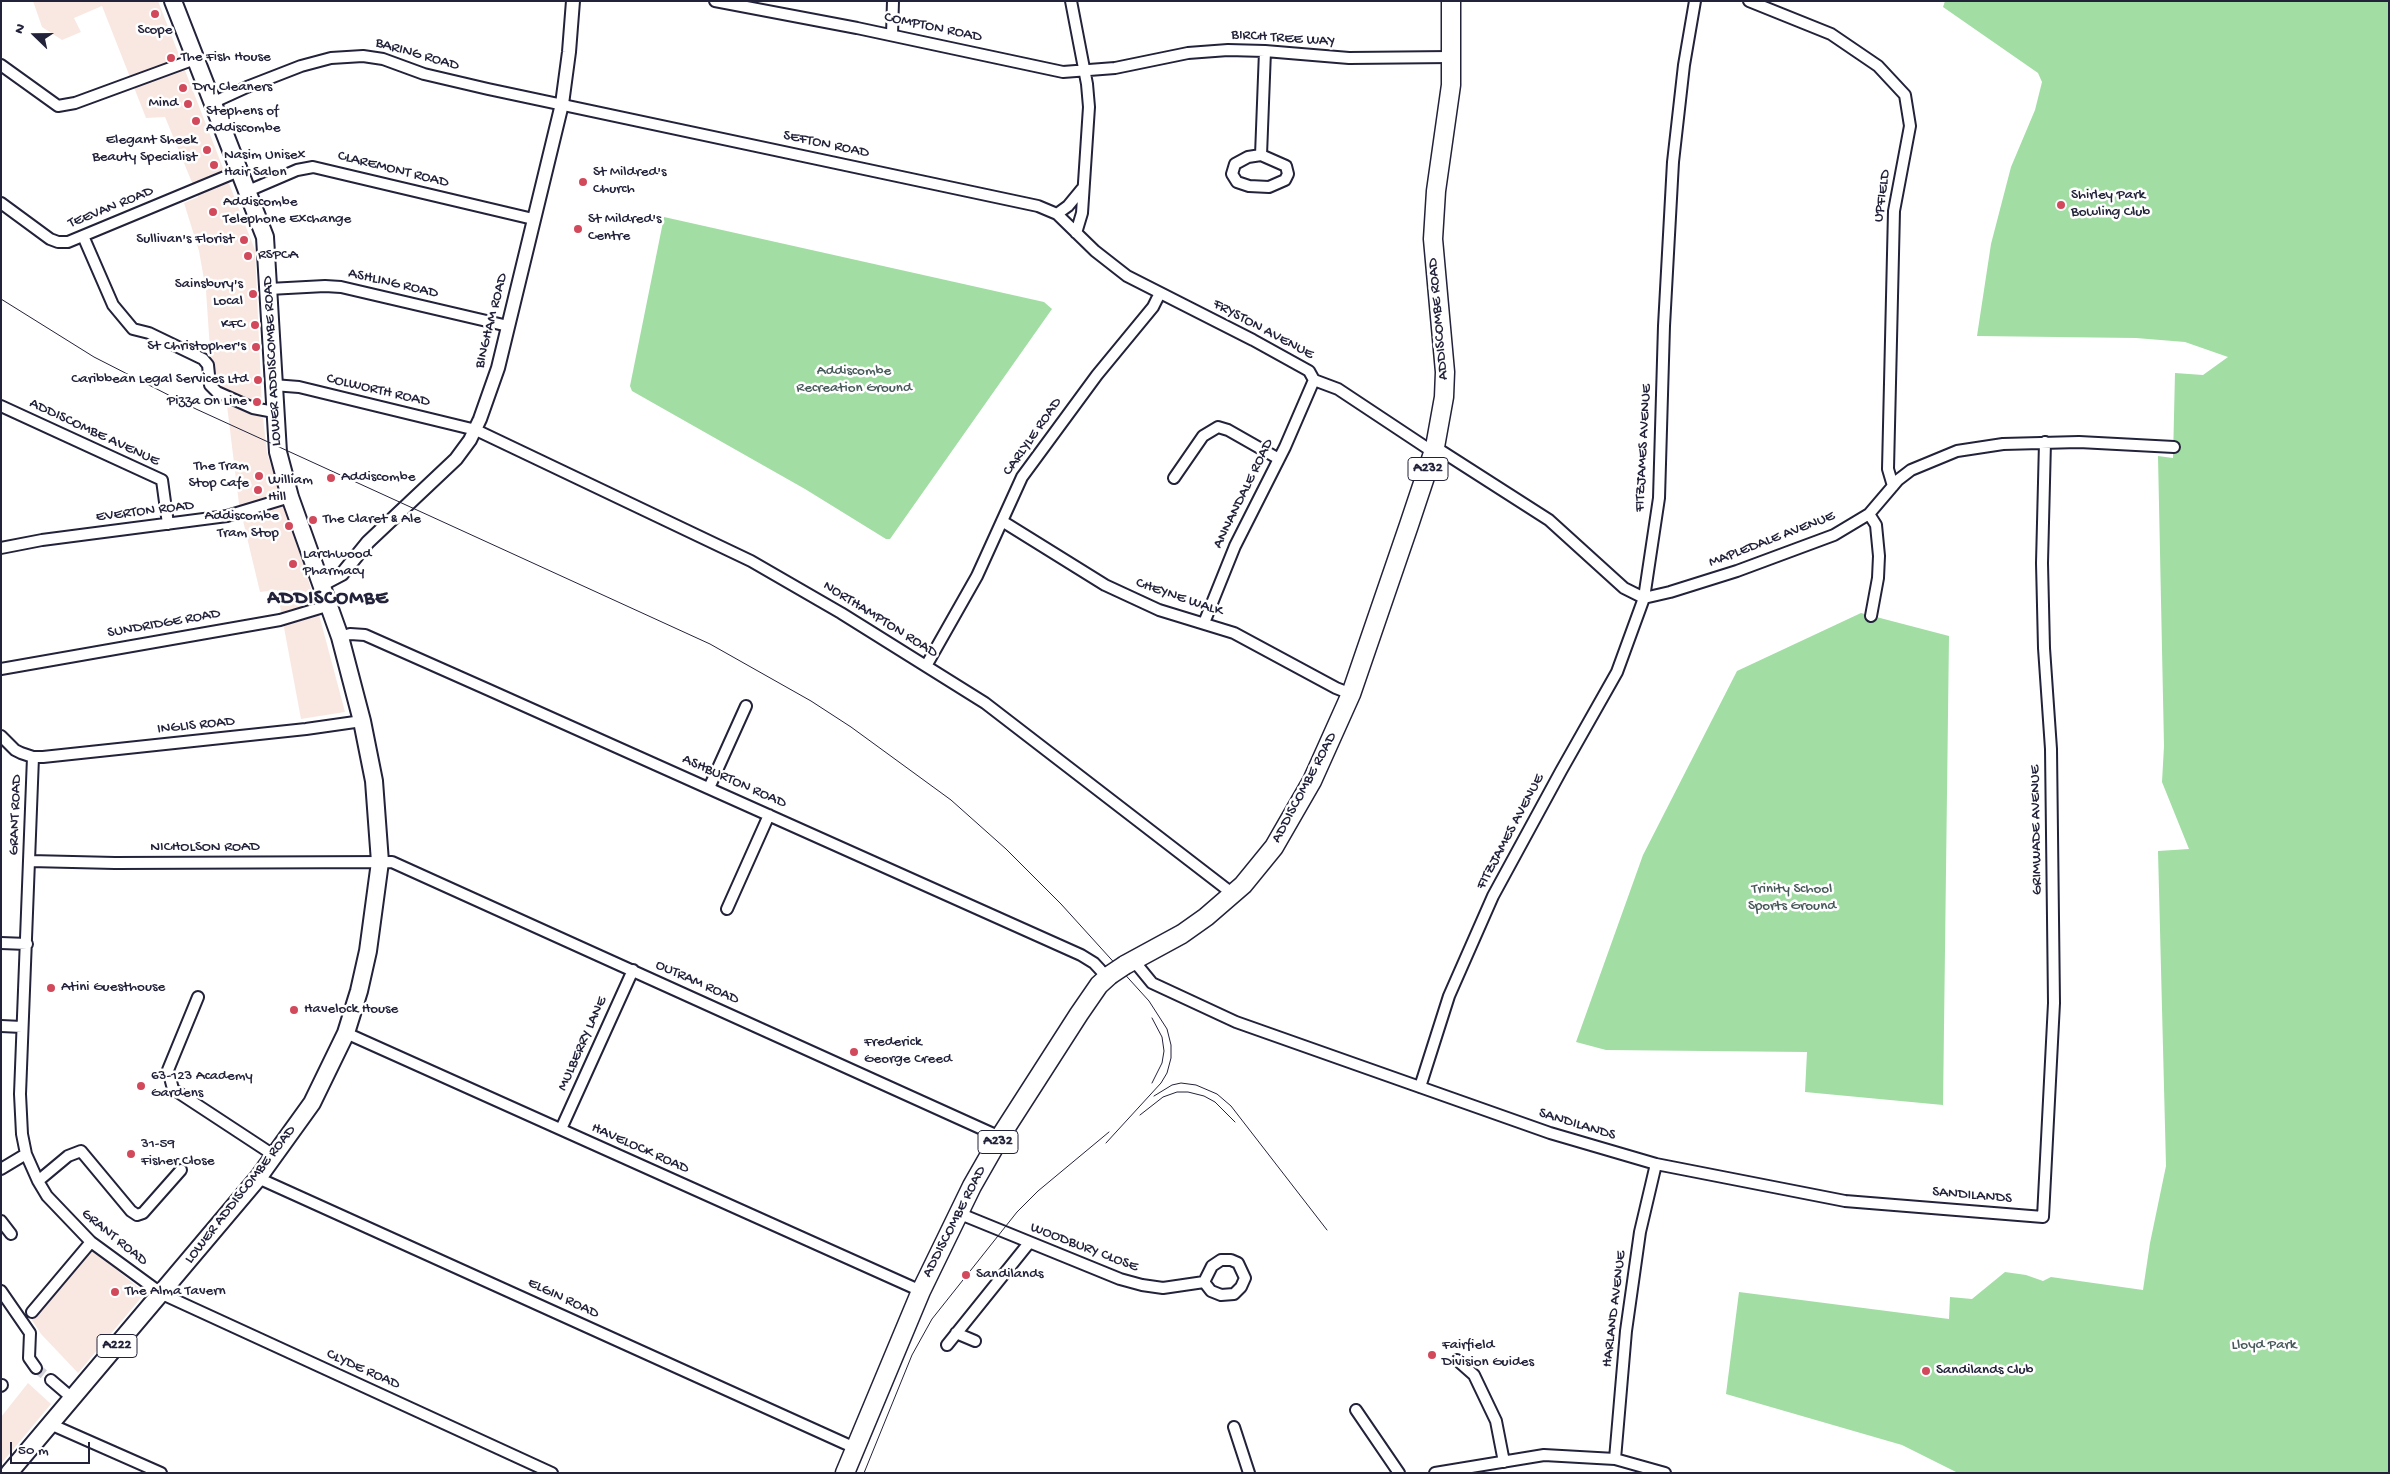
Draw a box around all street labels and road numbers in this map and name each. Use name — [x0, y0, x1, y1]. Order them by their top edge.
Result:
street label: COMPTON ROAD — [882, 9, 984, 47]
street label: BIRCH TREE WAY — [1231, 26, 1335, 52]
street label: BARING ROAD — [373, 34, 461, 76]
street label: SEFTON ROAD — [781, 127, 871, 163]
street label: CLAREMONT ROAD — [336, 148, 450, 192]
street label: UPFIELD — [1870, 169, 1896, 223]
street label: TEEVAN ROAD — [66, 183, 156, 233]
street label: ADDISCOMBE ROAD — [1425, 257, 1453, 381]
street label: ASHLING ROAD — [346, 265, 440, 303]
street label: BINGHAM ROAD — [471, 272, 513, 370]
street label: LOWER ADDISCOMBE ROAD — [260, 275, 286, 447]
street label: FRYSTON AVENUE — [1209, 296, 1317, 364]
street label: COLWORTH ROAD — [324, 370, 432, 412]
street label: FITZJAMES AVENUE — [1632, 384, 1656, 512]
street label: CARLYLE ROAD — [999, 394, 1067, 480]
street label: ADDISCOMBE AVENUE — [26, 395, 162, 471]
street label: ANNANDALE ROAD — [1210, 436, 1278, 552]
road number: A232 — [1408, 458, 1448, 480]
street label: EVERTON ROAD — [95, 497, 195, 527]
street label: MAPLEDALE AVENUE — [1706, 508, 1838, 572]
street label: CHEYNE WALK — [1133, 575, 1225, 621]
street label: NORTHAMPTON ROAD — [819, 577, 941, 663]
street label: SUNDRIDGE ROAD — [106, 605, 222, 643]
street label: INGLIS ROAD — [156, 713, 236, 739]
street label: ADDISCOMBE ROAD — [1268, 730, 1342, 846]
street label: ASHBURTON ROAD — [679, 751, 789, 813]
street label: GRIMWADE AVENUE — [2027, 765, 2047, 895]
street label: FITZJAMES AVENUE — [1473, 771, 1549, 893]
street label: GRANT ROAD — [6, 774, 26, 856]
street label: NICHOLSON ROAD — [150, 839, 260, 857]
street label: OUTRAM ROAD — [652, 957, 742, 1009]
street label: MULBERRY LANE — [554, 994, 612, 1094]
street label: SANDILANDS — [1536, 1105, 1618, 1145]
street label: HAVELOCK ROAD — [588, 1119, 692, 1179]
street label: LOWER ADDISCOMBE ROAD — [181, 1122, 301, 1268]
road number: A232 — [978, 1130, 1018, 1154]
street label: ADDISCOMBE ROAD — [919, 1163, 991, 1281]
street label: SANDILANDS — [1931, 1184, 2013, 1208]
street label: GRANT ROAD — [77, 1206, 151, 1270]
street label: WOODBURY CLOSE — [1027, 1219, 1141, 1277]
street label: HARLAND AVENUE — [1599, 1250, 1631, 1368]
street label: ELGIN ROAD — [524, 1275, 602, 1323]
road number: A222 — [97, 1334, 137, 1358]
street label: CLYDE ROAD — [323, 1346, 403, 1394]

